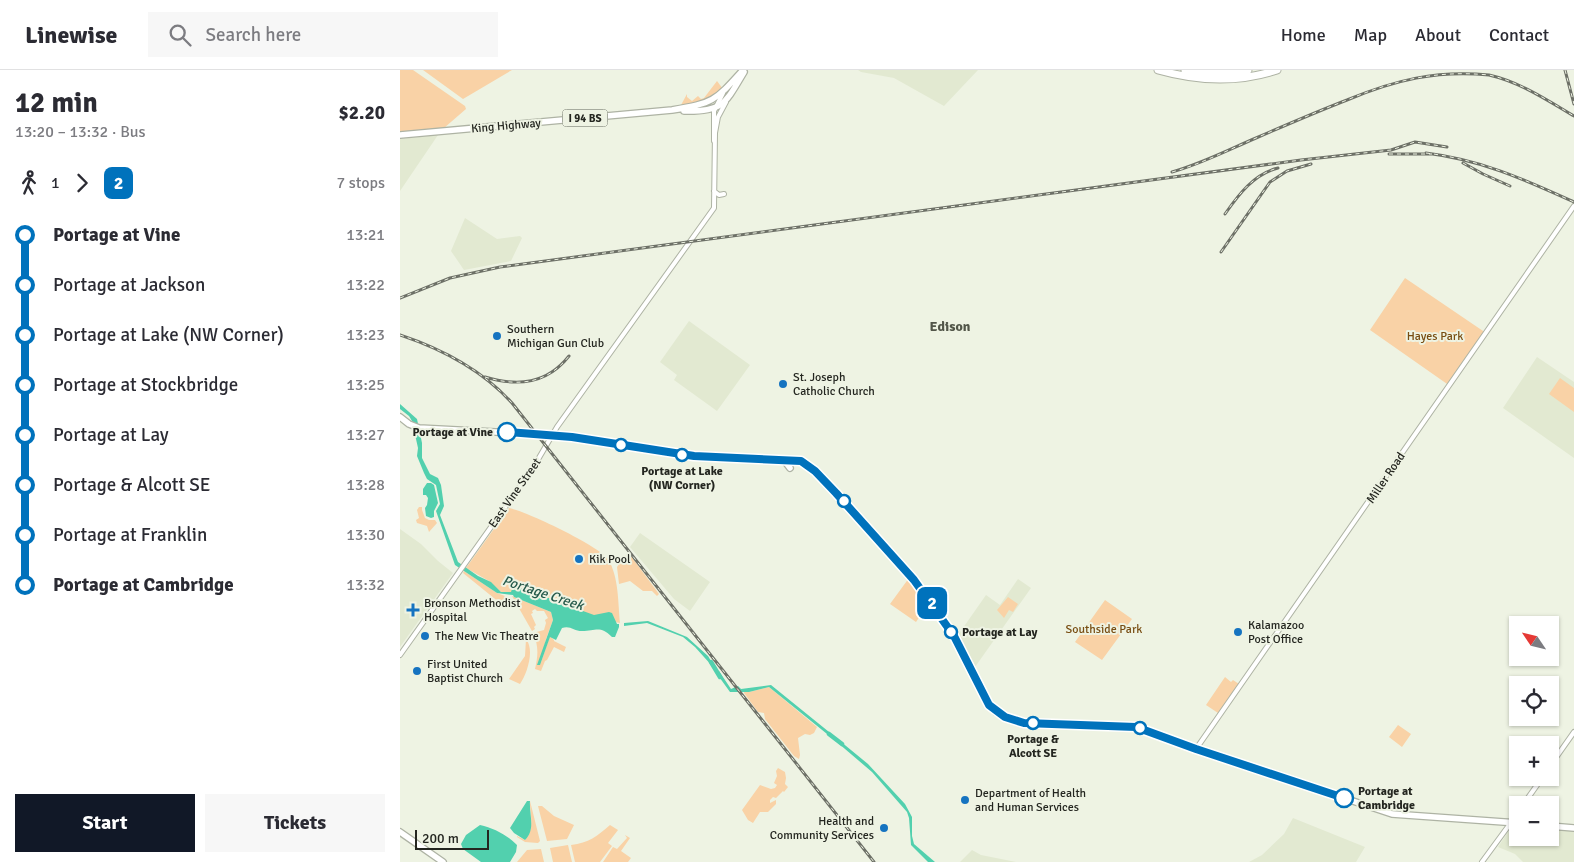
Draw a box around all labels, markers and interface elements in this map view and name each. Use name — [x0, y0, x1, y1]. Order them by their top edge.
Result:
search box — [148, 12, 498, 57]
text: Linewise — [25, 20, 118, 50]
icon: search — [166, 21, 194, 49]
text: Search here — [206, 23, 301, 47]
text: Home — [1281, 24, 1326, 46]
text: Map — [1354, 24, 1387, 46]
text: About — [1415, 24, 1461, 46]
text: Contact — [1489, 24, 1549, 46]
text: 12 min — [15, 86, 98, 120]
text: $2.20 — [339, 101, 385, 125]
road number: I 94 BS — [562, 110, 608, 126]
street label: King Highway — [470, 115, 542, 137]
text: 13:20 – 13:32 · Bus — [15, 122, 146, 142]
icon: walk — [15, 169, 43, 197]
icon: forward — [68, 169, 96, 197]
text: 2 — [114, 172, 123, 194]
text: 1 — [51, 173, 60, 193]
text: 7 stops — [337, 173, 385, 193]
text: Portage at Vine — [53, 223, 180, 247]
text: 13:21 — [346, 225, 385, 245]
text: Portage at Jackson — [53, 273, 205, 297]
text: 13:22 — [346, 275, 385, 295]
district label: Edison — [930, 318, 971, 335]
place label: Southern Michigan Gun Club — [507, 322, 604, 351]
text: Portage at Lake (NW Corner) — [53, 323, 284, 347]
text: 13:23 — [346, 325, 385, 345]
park label: Hayes Park — [1407, 329, 1463, 344]
marker: Southern Michigan Gun Club — [491, 330, 503, 342]
place label: St. Joseph Catholic Church — [793, 370, 875, 399]
text: Portage at Stockbridge — [53, 373, 238, 397]
text: 13:25 — [346, 375, 385, 395]
marker: St. Joseph Catholic Church — [777, 378, 789, 390]
marker: Portage at Vine — [497, 422, 517, 442]
text: Portage at Lay — [53, 423, 169, 447]
text: 13:27 — [346, 425, 385, 445]
place label: Portage at Vine — [413, 425, 493, 440]
unlabelled marker — [614, 438, 628, 452]
marker: Portage at Lake (NW Corner) — [675, 448, 689, 462]
street label: Miller Road — [1363, 450, 1409, 506]
street label: East Vine Street — [485, 455, 545, 531]
place label: Portage at Lake (NW Corner) — [641, 464, 723, 493]
text: Portage & Alcott SE — [53, 473, 211, 497]
text: 13:28 — [346, 475, 385, 495]
unlabelled marker — [837, 494, 851, 508]
text: Portage at Franklin — [53, 523, 207, 547]
text: 13:30 — [346, 525, 385, 545]
place label: Kik Pool — [589, 552, 631, 567]
marker: Kik Pool — [573, 553, 585, 565]
water label: Portage Creek — [500, 572, 587, 615]
text: Portage at Cambridge — [53, 573, 234, 597]
text: 13:32 — [346, 575, 385, 595]
line badge: 2 — [916, 587, 948, 619]
text: 2 — [927, 592, 937, 614]
place label: Bronson Methodist Hospital — [424, 596, 520, 625]
marker: Bronson Methodist Hospital — [406, 603, 420, 617]
north arrow — [1509, 616, 1559, 666]
map controls — [1509, 616, 1559, 846]
place label: Kalamazoo Post Office — [1248, 618, 1304, 647]
park label: Southside Park — [1066, 622, 1142, 637]
marker: Portage at Lay — [944, 625, 958, 639]
place label: Portage at Lay — [962, 625, 1037, 640]
marker: Kalamazoo Post Office — [1232, 626, 1244, 638]
place label: The New Vic Theatre — [435, 629, 539, 644]
marker: The New Vic Theatre — [419, 630, 431, 642]
place label: First United Baptist Church — [427, 657, 503, 686]
marker: First United Baptist Church — [411, 665, 423, 677]
button: locate — [1509, 676, 1559, 726]
marker: Portage & Alcott SE — [1026, 716, 1040, 730]
unlabelled marker — [1133, 721, 1147, 735]
place label: Portage & Alcott SE — [1007, 732, 1059, 761]
button: + — [1509, 736, 1559, 786]
place label: Portage at Cambridge — [1358, 784, 1415, 813]
place label: Department of Health and Human Services — [975, 786, 1086, 815]
marker: Portage at Cambridge — [1334, 788, 1354, 808]
button: Start — [15, 794, 195, 852]
button: Tickets — [205, 794, 385, 852]
marker: Department of Health and Human Services — [959, 794, 971, 806]
button: − — [1509, 796, 1559, 846]
place label: Health and Community Services — [770, 814, 874, 843]
marker: Health and Community Services — [878, 822, 890, 834]
scale bar — [415, 827, 489, 850]
text: 200 m — [422, 830, 459, 847]

